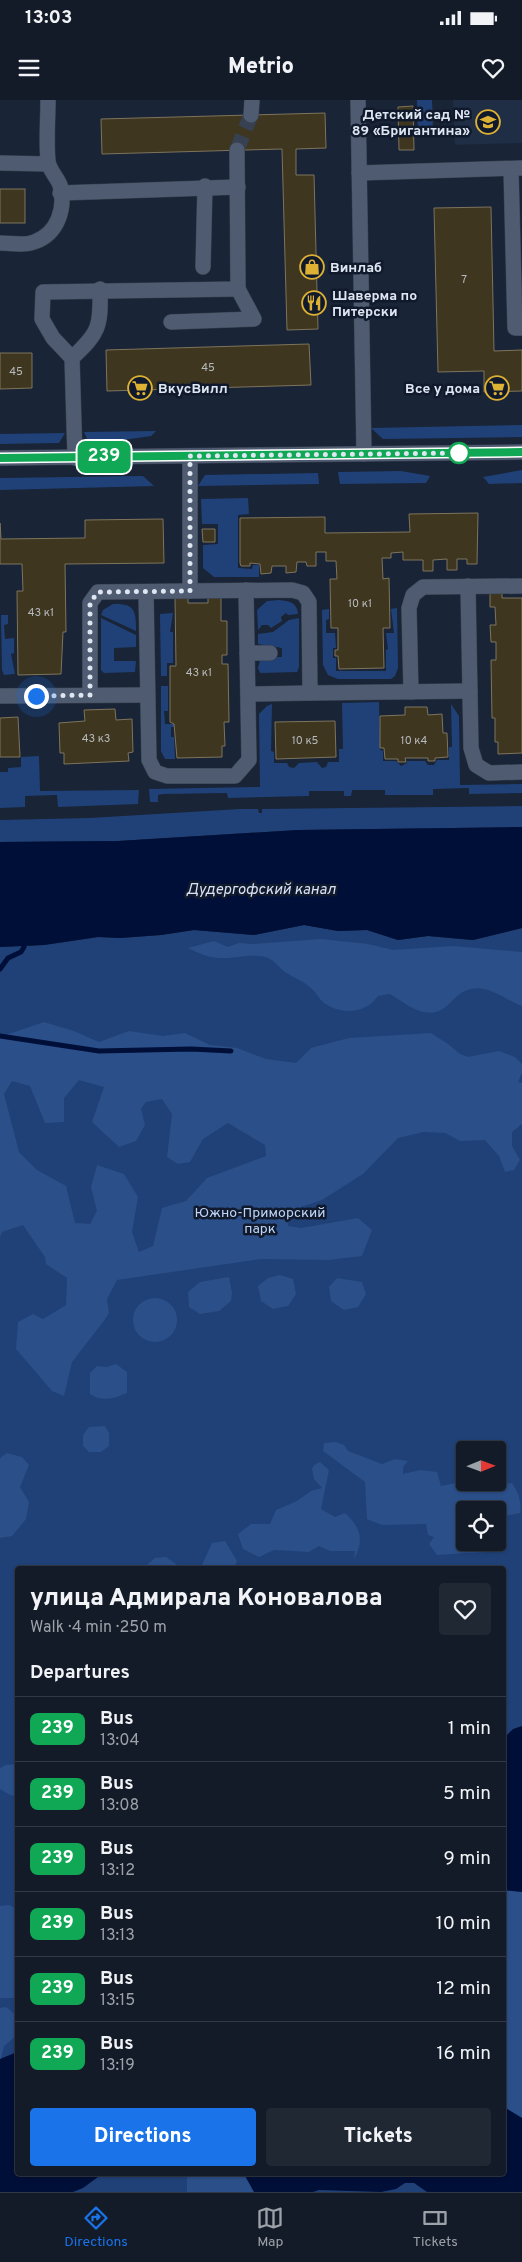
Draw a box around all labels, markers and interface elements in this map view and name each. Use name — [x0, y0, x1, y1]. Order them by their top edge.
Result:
text: 13:03 — [25, 6, 73, 30]
icon: menu — [15, 54, 43, 82]
text: Metrio — [228, 54, 294, 81]
icon: heart — [479, 54, 507, 82]
place label: Детский сад № 89 «Бригантина» — [352, 107, 470, 140]
school or university icon: Детский сад № 89 «Бригантина» — [475, 109, 501, 135]
shop icon: Винлаб — [299, 254, 325, 280]
place label: Винлаб — [330, 260, 382, 277]
house number: 7 — [461, 273, 467, 287]
place label: Шаверма по Питерски — [332, 288, 417, 321]
restaurant icon: Шаверма по Питерски — [301, 290, 327, 316]
house number: 45 — [201, 361, 215, 375]
house number: 45 — [9, 365, 23, 379]
supermarket icon: ВкусВилл — [127, 375, 153, 401]
supermarket icon: Все у дома — [484, 375, 510, 401]
place label: ВкусВилл — [158, 381, 228, 398]
place label: Все у дома — [405, 381, 480, 398]
line badge: 239 — [75, 441, 133, 473]
unlabelled marker — [448, 442, 470, 464]
text: 239 — [88, 445, 120, 468]
house number: 10 к1 — [348, 597, 372, 611]
house number: 43 к1 — [28, 606, 54, 620]
house number: 43 к1 — [186, 666, 212, 680]
your location — [24, 684, 49, 709]
house number: 43 к3 — [82, 732, 110, 746]
house number: 10 к5 — [292, 734, 318, 748]
house number: 10 к4 — [401, 734, 428, 748]
water label: Дудергофский канал — [186, 881, 336, 900]
park label: Южно-Приморский парк — [194, 1205, 326, 1238]
north arrow — [456, 1441, 506, 1491]
map controls — [456, 1441, 506, 1551]
button: locate — [456, 1501, 506, 1551]
button: heart — [439, 1583, 491, 1635]
text: улица Адмирала Коновалова — [30, 1584, 383, 1614]
text: Walk · 4 min · 250 m — [30, 1618, 167, 1638]
text: Departures — [30, 1661, 130, 1685]
text: Bus — [100, 1707, 134, 1731]
text: 239 — [41, 1717, 74, 1740]
text: 1 min — [448, 1717, 491, 1741]
text: 13:04 — [100, 1731, 139, 1751]
text: Bus — [100, 1772, 134, 1796]
text: 239 — [41, 1782, 74, 1805]
text: 5 min — [443, 1782, 491, 1806]
text: 13:08 — [100, 1796, 139, 1816]
text: Bus — [100, 1837, 134, 1861]
text: 239 — [41, 1847, 74, 1870]
text: 9 min — [444, 1847, 491, 1871]
text: 13:12 — [100, 1861, 135, 1881]
text: Bus — [100, 1902, 134, 1926]
text: 239 — [41, 1912, 74, 1935]
text: 10 min — [436, 1912, 491, 1936]
text: 13:13 — [100, 1926, 135, 1946]
text: Bus — [100, 1967, 134, 1991]
text: 239 — [41, 1977, 74, 2000]
text: 12 min — [436, 1977, 491, 2001]
text: 13:15 — [100, 1991, 135, 2011]
text: Bus — [100, 2032, 134, 2056]
text: 239 — [41, 2042, 74, 2065]
text: 16 min — [436, 2042, 491, 2066]
text: 13:19 — [100, 2056, 135, 2076]
button: Directions — [30, 2108, 256, 2166]
button: Tickets — [266, 2108, 491, 2166]
tab: Directions — [64, 2204, 128, 2251]
tab: Map — [256, 2204, 284, 2251]
tab: Tickets — [413, 2204, 458, 2251]

